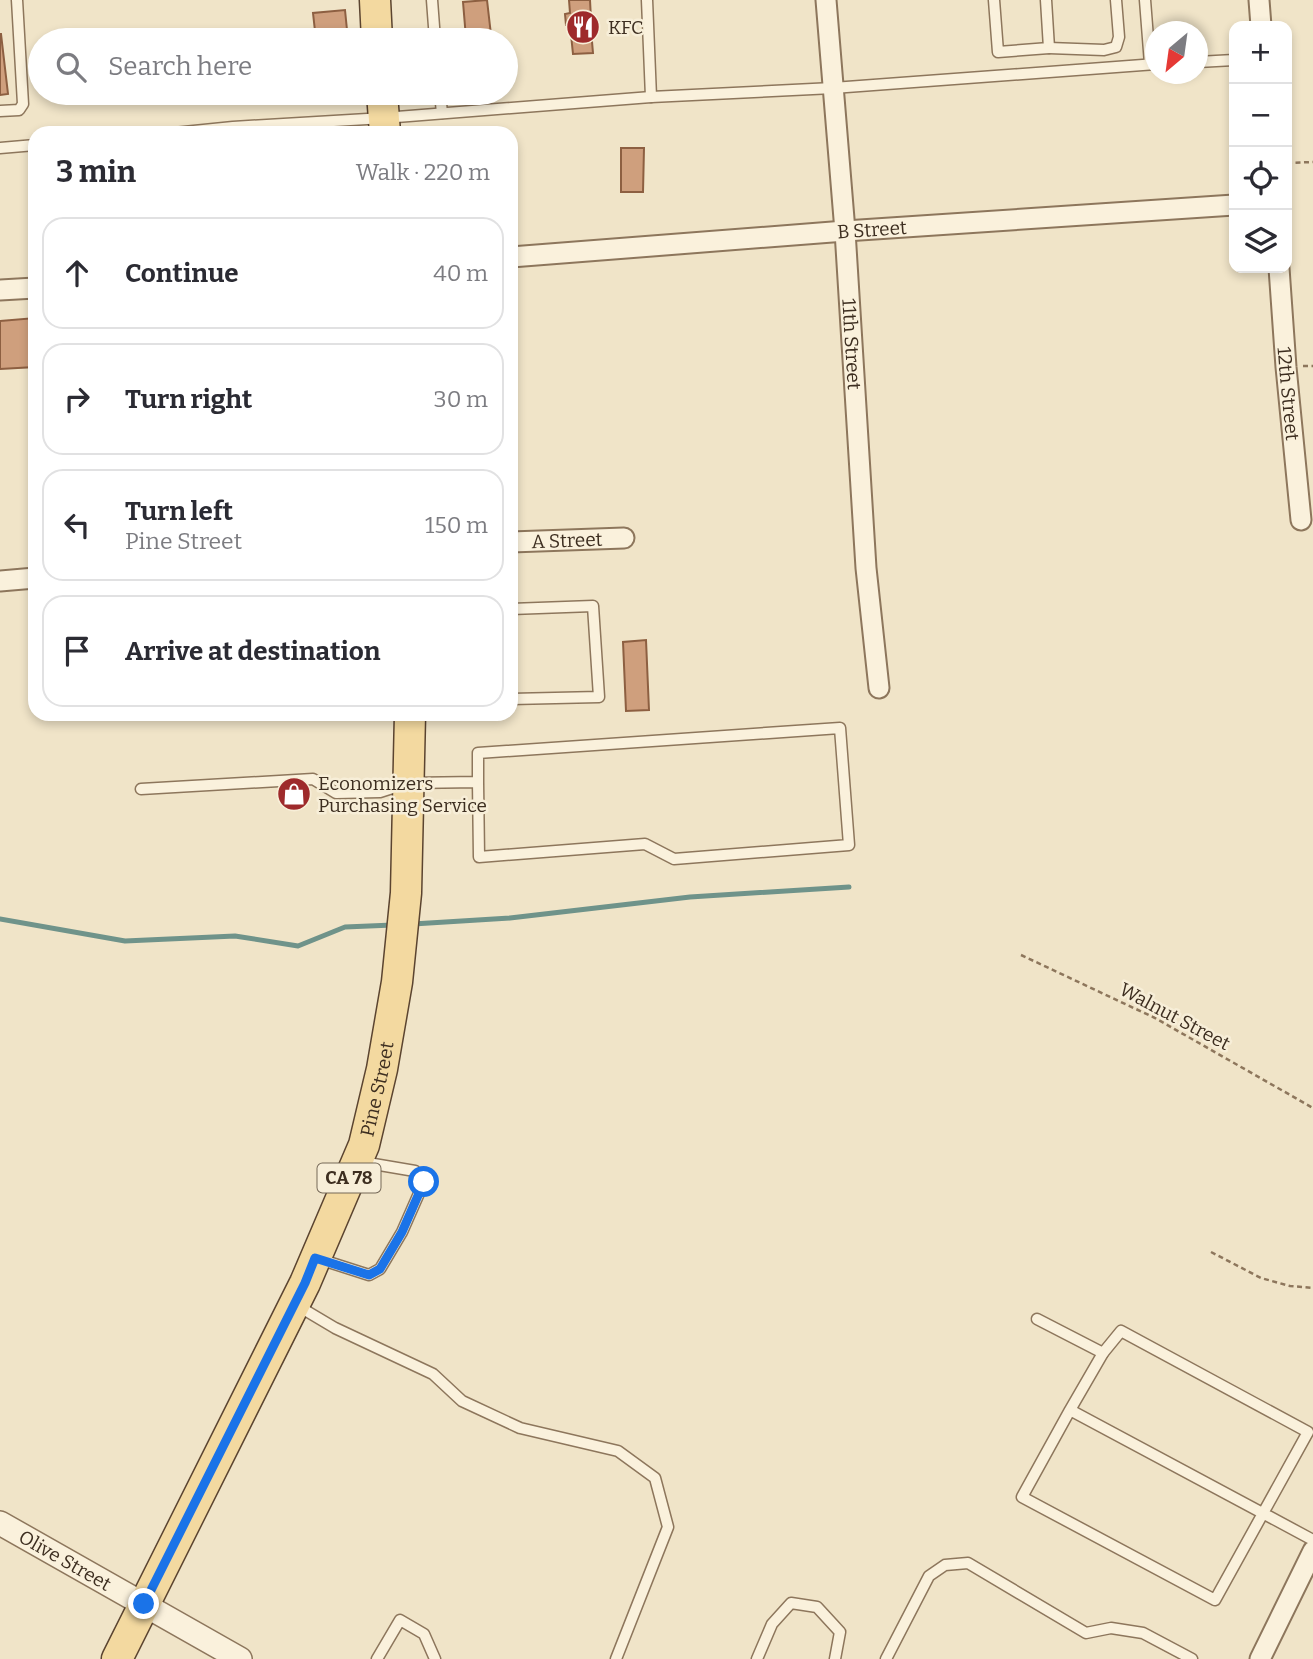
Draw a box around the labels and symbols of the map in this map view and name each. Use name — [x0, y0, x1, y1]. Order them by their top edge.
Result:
restaurant icon: KFC — [564, 8, 602, 46]
place label: KFC — [608, 16, 643, 39]
north arrow — [1145, 21, 1208, 84]
street label: B Street — [836, 216, 908, 244]
street label: 11th Street — [837, 298, 866, 391]
street label: 12th Street — [1273, 346, 1304, 442]
street label: A Street — [531, 528, 603, 553]
place label: Economizers Purchasing Service — [318, 772, 487, 817]
shop icon: Economizers Purchasing Service — [275, 775, 313, 813]
street label: Walnut Street — [1116, 978, 1234, 1055]
street label: Pine Street — [355, 1040, 399, 1139]
road number: CA 78 — [318, 1163, 380, 1192]
route start — [408, 1166, 439, 1197]
street label: Olive Street — [15, 1525, 115, 1596]
route end — [128, 1588, 159, 1619]

